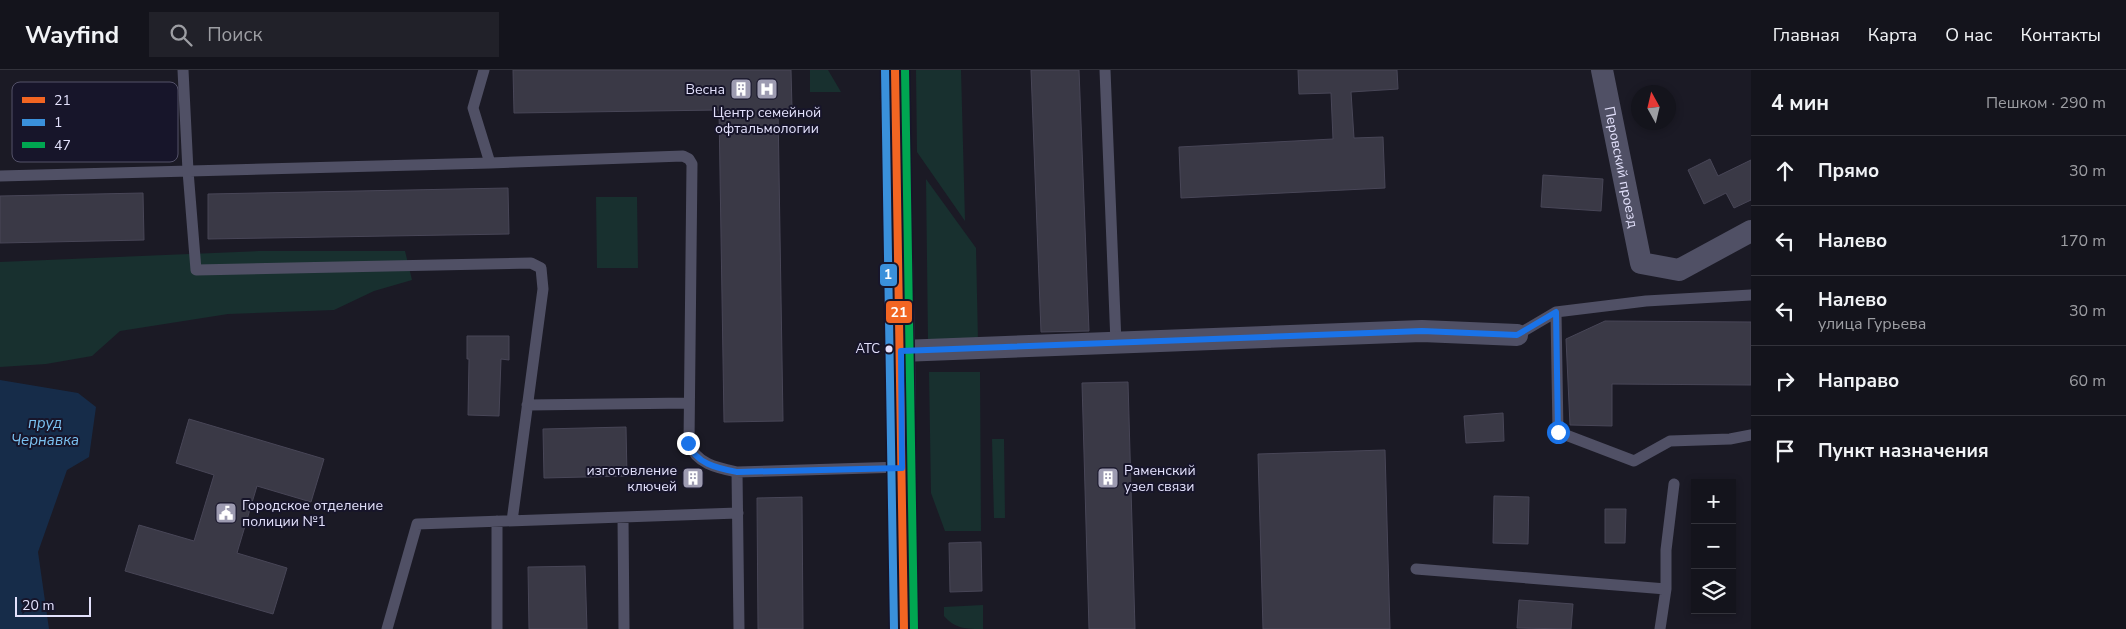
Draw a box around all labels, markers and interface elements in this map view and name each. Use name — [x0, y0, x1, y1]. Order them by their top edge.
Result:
search box — [149, 12, 499, 57]
text: Wayfind — [25, 19, 119, 51]
icon: search — [167, 21, 195, 49]
text: Поиск — [207, 22, 262, 48]
text: Главная — [1773, 23, 1840, 47]
text: Карта — [1868, 23, 1917, 47]
text: О нас — [1945, 23, 1993, 47]
text: Контакты — [2021, 23, 2101, 47]
building icon: Весна — [729, 77, 753, 101]
hospital icon: Центр семейной офтальмологии — [755, 77, 779, 101]
place label: Весна — [686, 80, 725, 99]
legend — [12, 82, 178, 162]
north arrow — [1631, 85, 1676, 130]
text: 4 мин — [1771, 89, 1829, 117]
text: 21 — [54, 91, 71, 110]
text: Пешком · 290 m — [1986, 92, 2106, 114]
place label: Центр семейной офтальмологии — [713, 103, 821, 138]
street label: Перовский проезд — [1600, 105, 1643, 229]
text: 1 — [54, 113, 62, 132]
text: 47 — [54, 136, 71, 155]
icon: ahead — [1771, 157, 1799, 185]
text: Прямо — [1818, 158, 1879, 184]
text: 30 m — [2069, 160, 2106, 182]
icon: left — [1771, 227, 1799, 255]
text: Налево — [1818, 228, 1887, 254]
text: 170 m — [2059, 230, 2106, 252]
line badge: 1 — [879, 263, 898, 287]
text: 1 — [884, 265, 892, 284]
text: Налево — [1818, 287, 1887, 313]
icon: left — [1771, 297, 1799, 325]
line badge: 21 — [885, 300, 913, 324]
text: 30 m — [2069, 300, 2106, 322]
text: 21 — [891, 303, 907, 322]
text: улица Гурьева — [1818, 313, 1926, 335]
place label: АТС — [856, 340, 880, 358]
marker: АТС — [884, 344, 894, 354]
icon: right — [1771, 367, 1799, 395]
text: Направо — [1818, 368, 1899, 394]
text: 60 m — [2069, 370, 2106, 392]
water label: пруд Чернавка — [11, 413, 79, 450]
route start — [1547, 421, 1570, 444]
route end — [677, 432, 700, 455]
icon: arrive — [1771, 437, 1799, 465]
text: Пункт назначения — [1818, 438, 1989, 464]
place label: изготовление ключей — [586, 461, 677, 496]
place label: Раменский узел связи — [1124, 461, 1196, 496]
building icon: изготовление ключей — [681, 466, 705, 490]
building icon: Раменский узел связи — [1096, 466, 1120, 490]
map controls — [1691, 479, 1736, 614]
button: + — [1691, 479, 1736, 524]
place label: Городское отделение полиции №1 — [242, 496, 383, 531]
public building icon: Городское отделение полиции №1 — [214, 501, 238, 525]
button: − — [1691, 524, 1736, 569]
button: layers — [1691, 569, 1736, 614]
scale bar — [15, 594, 91, 617]
text: 20 m — [22, 596, 54, 615]

